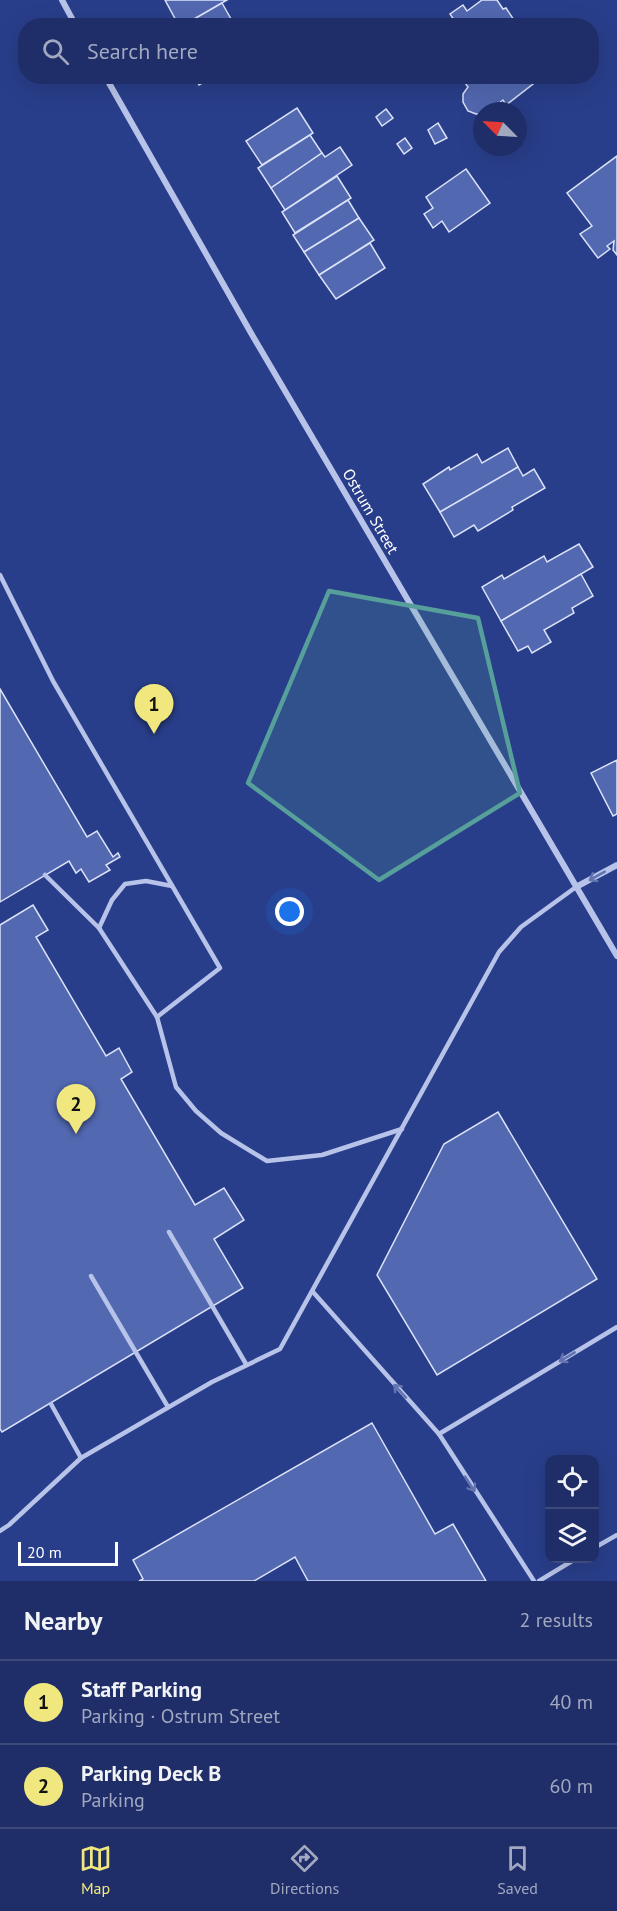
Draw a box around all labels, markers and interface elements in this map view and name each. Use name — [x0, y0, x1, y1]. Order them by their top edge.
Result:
search box — [18, 18, 599, 84]
icon: search — [39, 35, 72, 68]
text: Search here — [87, 37, 198, 65]
north arrow — [473, 102, 527, 156]
street label: Ostrum Street — [339, 465, 404, 558]
pin: 1 — [134, 684, 174, 734]
one-way arrow — [589, 870, 606, 882]
your location — [275, 897, 304, 926]
pin: 2 — [56, 1084, 96, 1134]
one-way arrow — [559, 1351, 576, 1363]
one-way arrow — [393, 1384, 407, 1399]
map controls — [545, 1455, 599, 1563]
button: locate — [545, 1455, 599, 1509]
one-way arrow — [465, 1475, 477, 1492]
button: layers — [545, 1509, 599, 1563]
scale bar — [18, 1539, 118, 1566]
text: 20 m — [27, 1542, 62, 1562]
text: Nearby — [24, 1604, 102, 1637]
text: 2 results — [520, 1607, 593, 1633]
text: Staff Parking — [81, 1675, 202, 1703]
text: 1 — [38, 1689, 49, 1715]
text: 40 m — [550, 1689, 593, 1715]
text: Parking · Ostrum Street — [81, 1703, 280, 1729]
text: Parking Deck B — [81, 1759, 221, 1787]
text: 2 — [38, 1773, 49, 1799]
text: 60 m — [550, 1773, 593, 1799]
text: Parking — [81, 1787, 145, 1813]
tab: Map — [79, 1842, 112, 1898]
tab: Directions — [270, 1842, 339, 1898]
tab: Saved — [497, 1842, 538, 1898]

